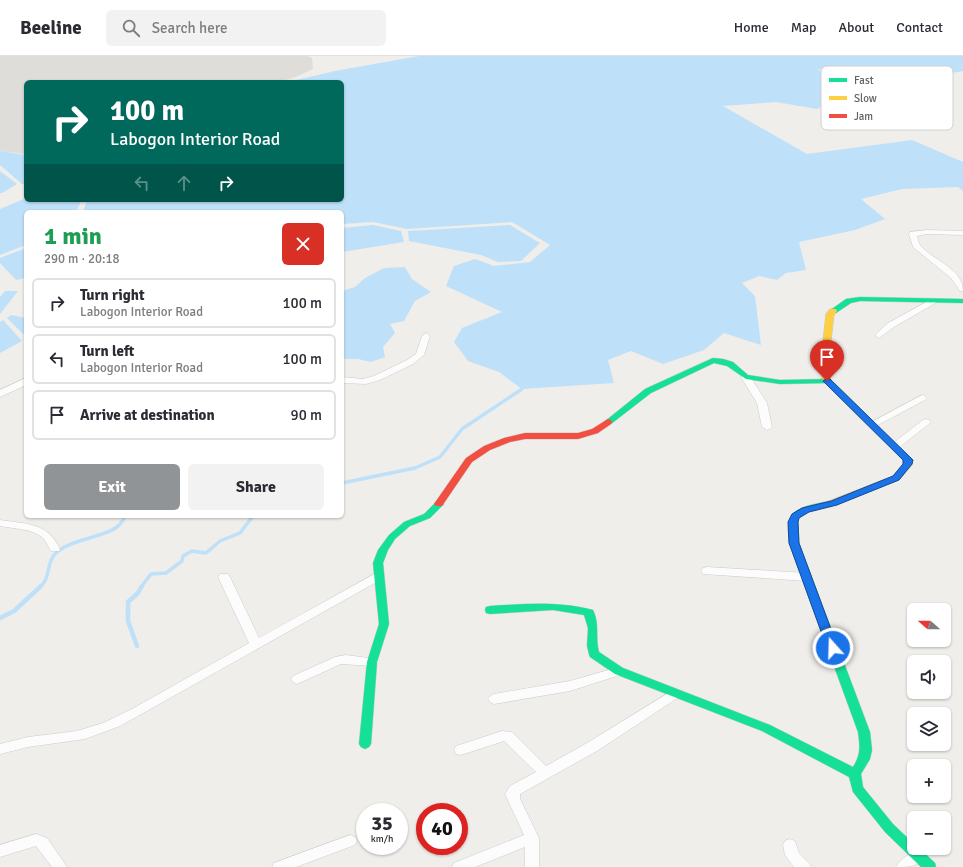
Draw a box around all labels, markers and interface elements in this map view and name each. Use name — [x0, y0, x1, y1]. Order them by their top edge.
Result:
search box — [106, 10, 386, 46]
text: Beeline — [20, 16, 82, 40]
icon: search — [120, 17, 142, 39]
text: Search here — [152, 19, 227, 37]
text: Home — [734, 19, 769, 36]
text: Map — [791, 19, 816, 36]
text: About — [838, 19, 874, 36]
text: Contact — [896, 19, 943, 36]
legend — [821, 66, 953, 130]
text: Fast — [854, 74, 874, 87]
text: Slow — [854, 92, 877, 105]
text: 100 m — [110, 94, 184, 128]
icon: right — [44, 96, 96, 148]
text: Jam — [854, 110, 873, 123]
text: Labogon Interior Road — [110, 128, 280, 150]
icon: left — [131, 172, 153, 194]
icon: ahead — [173, 172, 195, 194]
icon: right — [215, 172, 237, 194]
text: 1 min — [44, 221, 102, 251]
button: close — [282, 223, 324, 265]
text: 290 m · 20:18 — [44, 251, 120, 267]
text: Turn right — [80, 286, 145, 304]
icon: right — [46, 292, 68, 314]
text: 100 m — [282, 294, 322, 312]
text: Labogon Interior Road — [80, 304, 203, 320]
pin — [810, 340, 844, 381]
text: Turn left — [80, 342, 134, 360]
icon: arrive — [816, 346, 838, 368]
icon: left — [46, 348, 68, 370]
text: 100 m — [282, 350, 322, 368]
text: Labogon Interior Road — [80, 360, 203, 376]
icon: arrive — [46, 404, 68, 426]
text: Arrive at destination — [80, 406, 215, 424]
text: 90 m — [291, 406, 322, 424]
button: Exit — [44, 464, 180, 510]
button: Share — [188, 464, 324, 510]
north arrow — [907, 603, 951, 647]
map controls — [907, 603, 951, 855]
position arrow — [812, 627, 854, 669]
button: sound — [907, 655, 951, 699]
button: layers — [907, 707, 951, 751]
button: + — [907, 759, 951, 803]
speed limit sign: 40 — [416, 803, 468, 855]
text: 35 — [371, 811, 393, 836]
button: − — [907, 811, 951, 855]
text: km/h — [371, 833, 393, 845]

